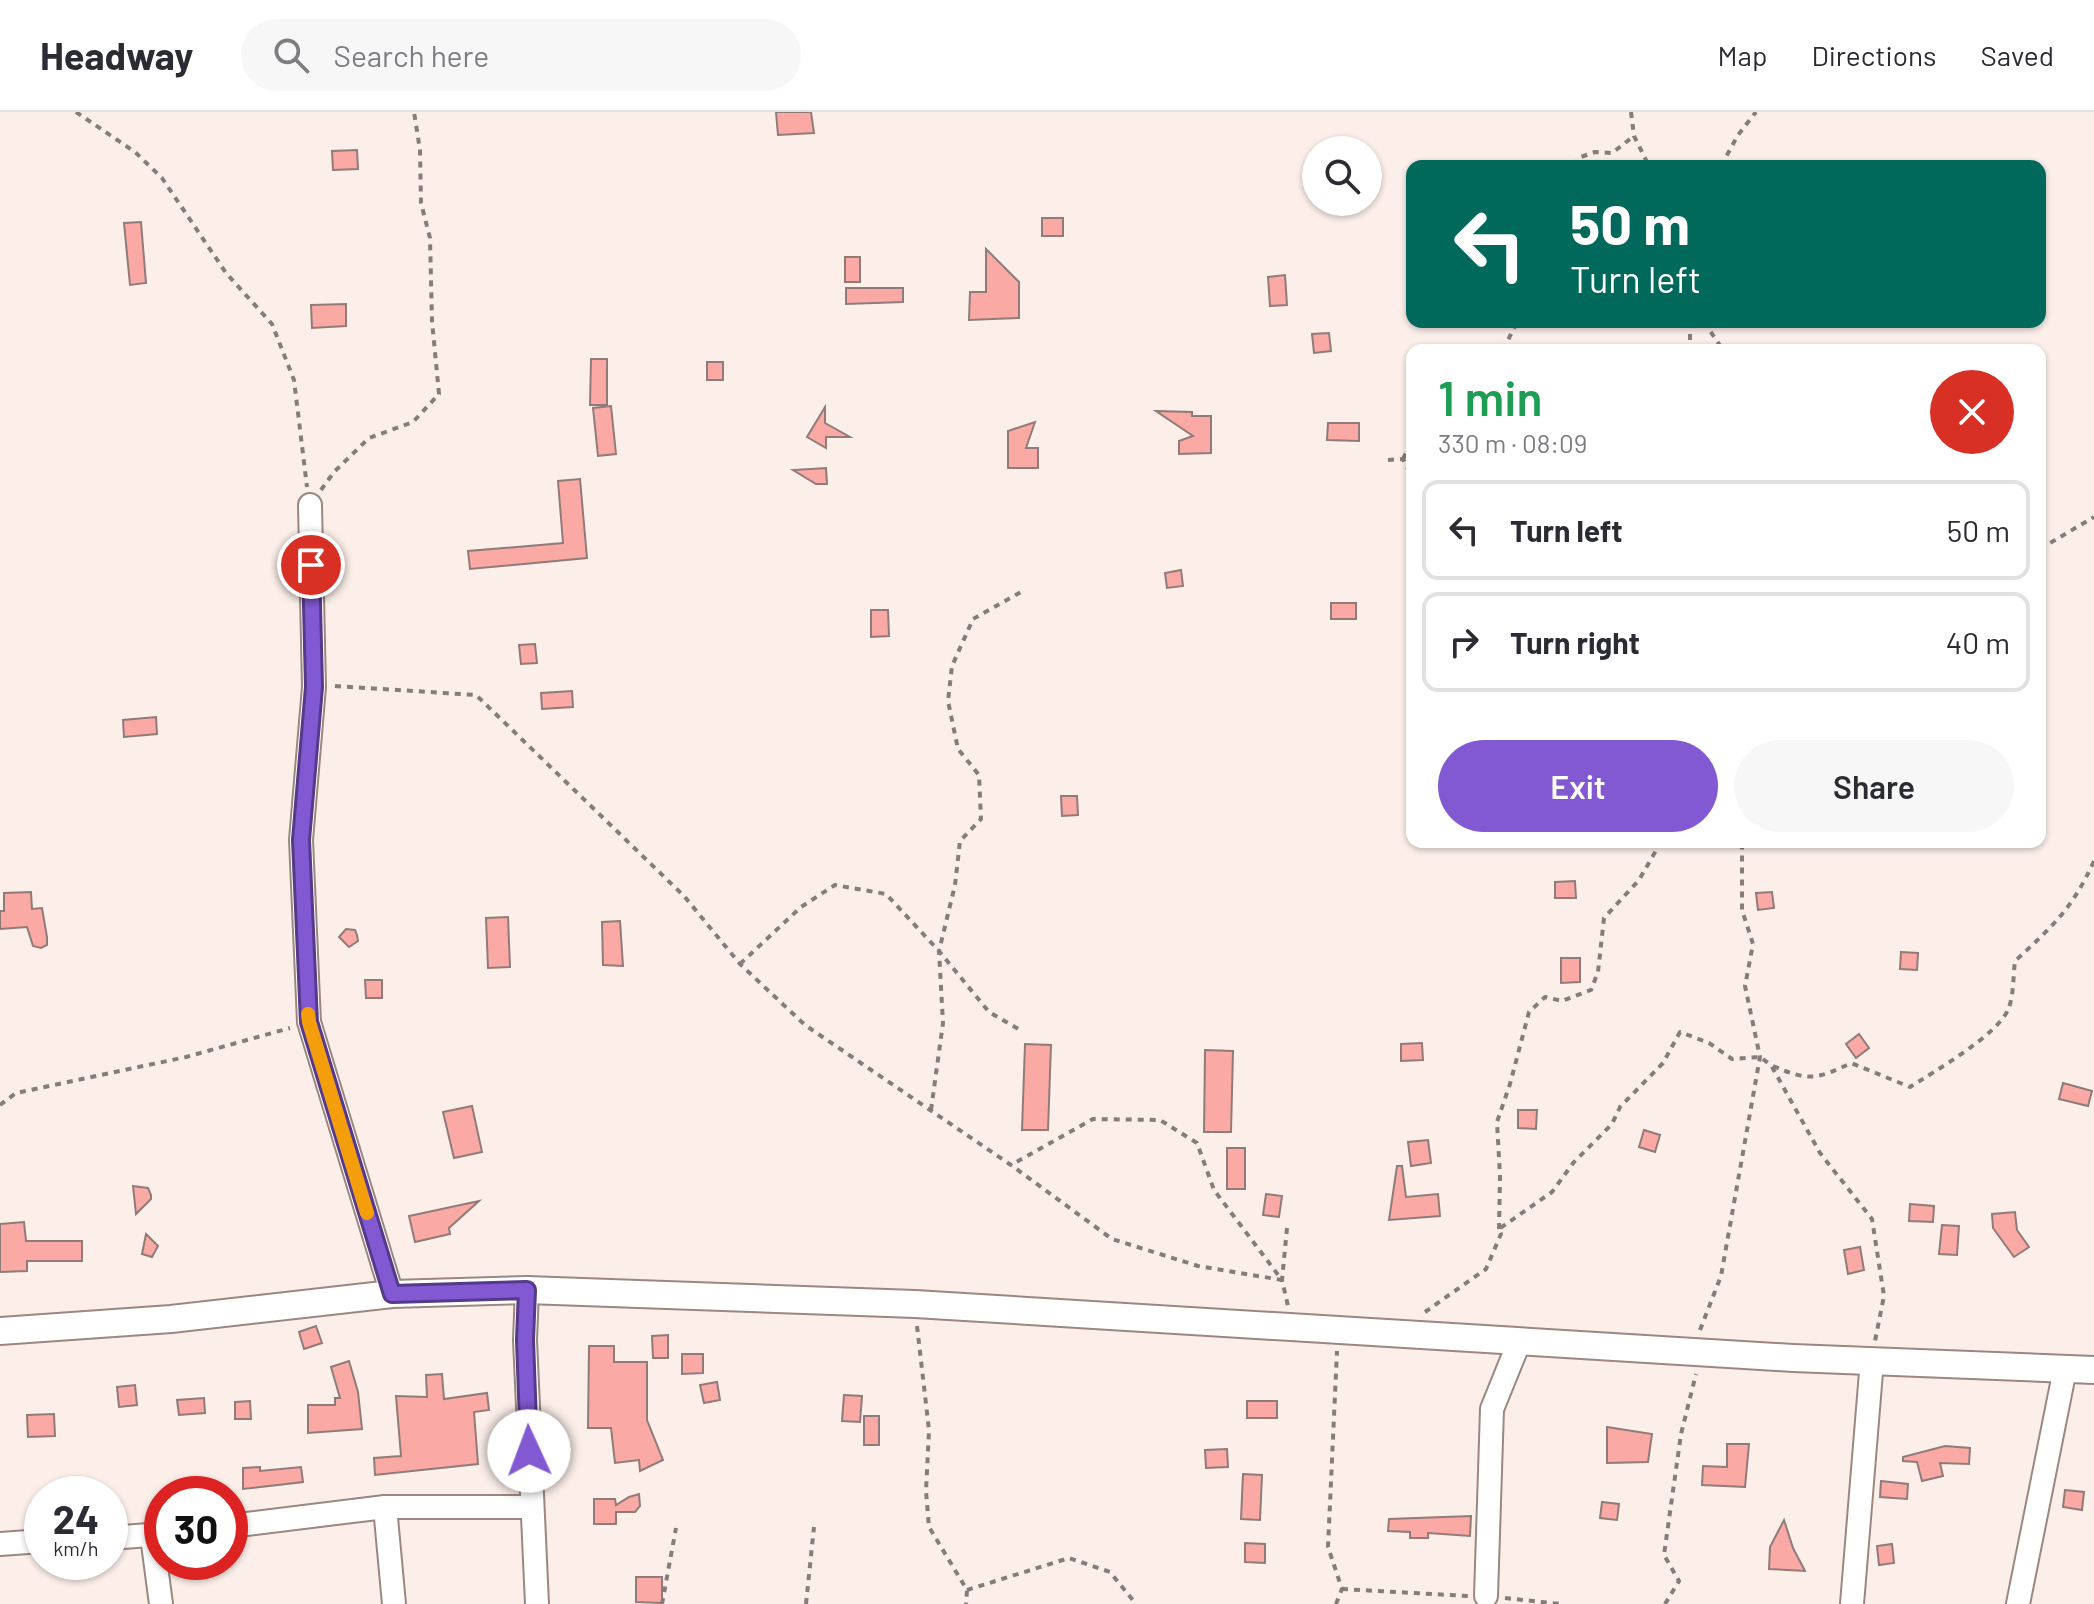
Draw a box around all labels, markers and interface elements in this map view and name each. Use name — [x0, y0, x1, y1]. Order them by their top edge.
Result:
search box — [241, 19, 801, 91]
text: Headway — [40, 32, 193, 78]
icon: search — [269, 33, 313, 77]
text: Search here — [333, 37, 489, 73]
text: Map — [1718, 38, 1767, 72]
text: Directions — [1811, 38, 1937, 72]
text: Saved — [1981, 38, 2054, 72]
map controls — [1302, 136, 1382, 216]
button: search — [1302, 136, 1382, 216]
text: 50 m — [1570, 189, 1690, 256]
icon: left — [1438, 192, 1542, 296]
text: Turn left — [1570, 257, 1701, 300]
text: 1 min — [1438, 368, 1543, 426]
button: close — [1930, 370, 2014, 454]
text: 330 m · 08:09 — [1438, 427, 1587, 458]
icon: left — [1442, 508, 1486, 552]
text: Turn left — [1510, 512, 1623, 548]
text: 50 m — [1947, 512, 2010, 548]
pin — [277, 531, 345, 599]
icon: arrive — [289, 543, 333, 587]
icon: right — [1442, 620, 1486, 664]
text: Turn right — [1510, 624, 1640, 660]
text: 40 m — [1946, 624, 2010, 660]
button: Exit — [1438, 740, 1718, 832]
button: Share — [1734, 740, 2014, 832]
position arrow — [487, 1409, 571, 1493]
speed limit sign: 30 — [144, 1476, 248, 1580]
text: 24 — [53, 1494, 99, 1542]
text: km/h — [53, 1536, 99, 1560]

